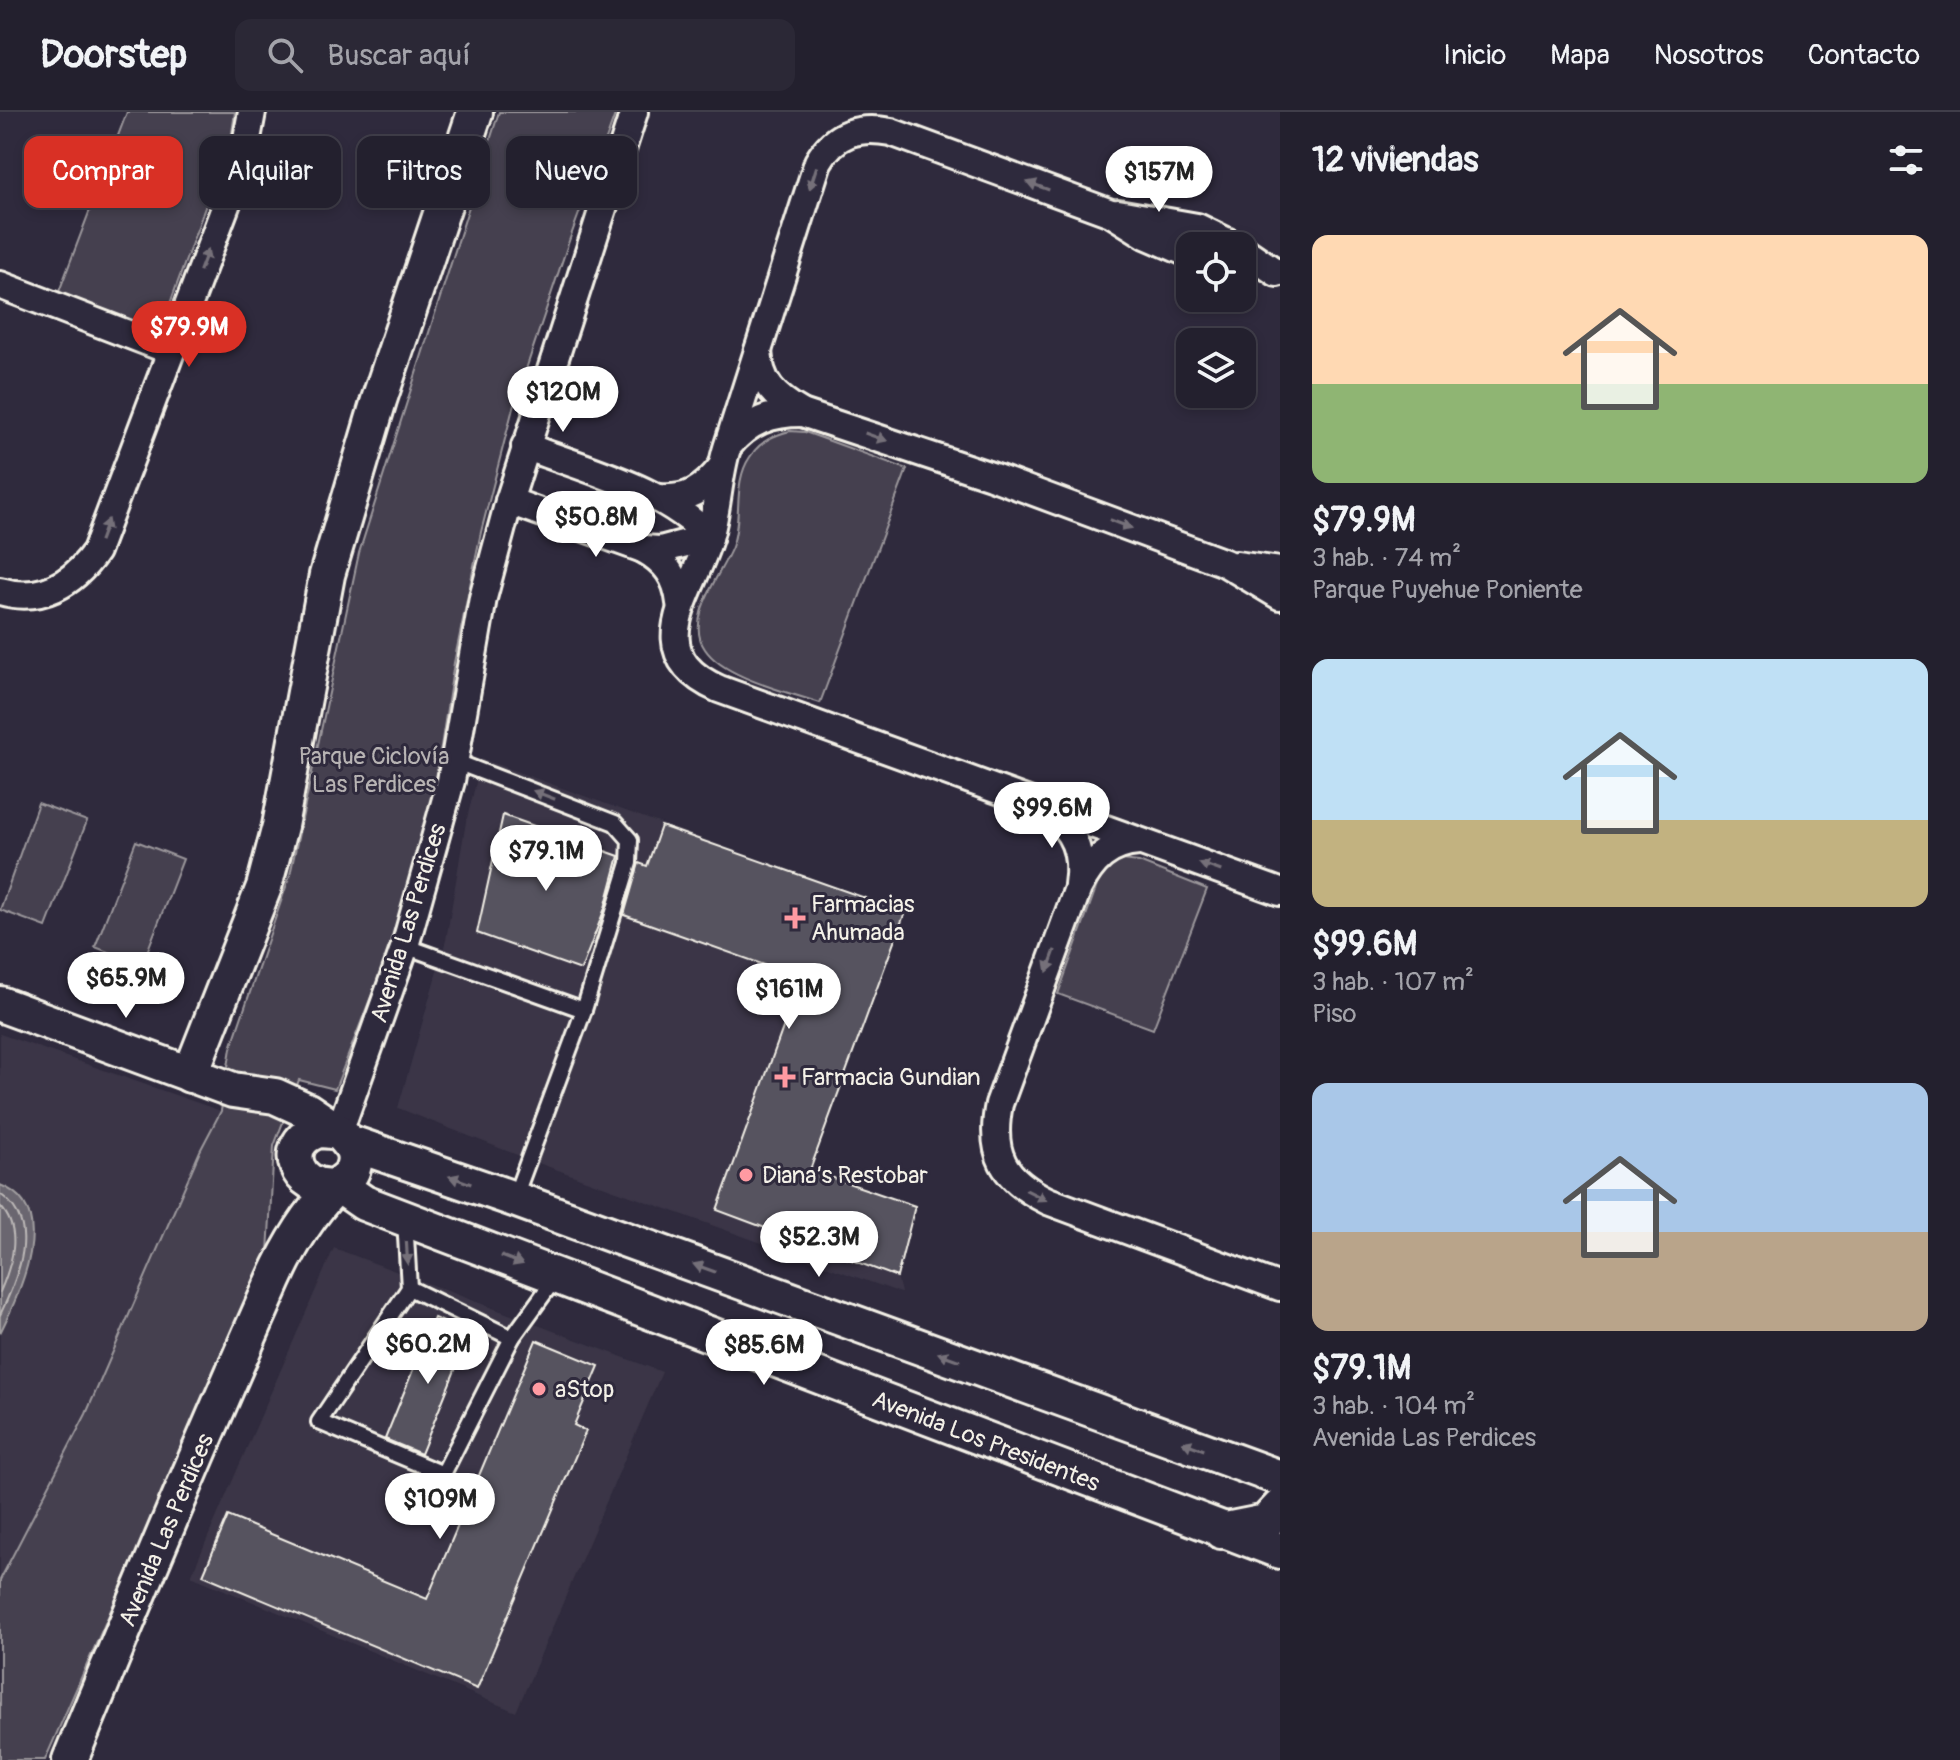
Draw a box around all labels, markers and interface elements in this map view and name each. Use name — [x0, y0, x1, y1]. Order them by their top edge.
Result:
search box — [235, 19, 795, 91]
text: Doorstep — [40, 31, 187, 79]
icon: search — [263, 33, 307, 77]
text: Buscar aquí — [327, 37, 471, 74]
text: Inicio — [1443, 38, 1506, 73]
text: Mapa — [1550, 38, 1610, 73]
text: Nosotros — [1654, 38, 1764, 73]
text: Contacto — [1808, 38, 1920, 73]
chip: Comprar — [24, 136, 183, 208]
chip: Alquilar — [199, 136, 341, 208]
chip: Filtros — [357, 136, 490, 208]
chip: Nuevo — [506, 136, 637, 208]
icon: filters — [1884, 138, 1928, 182]
text: 12 viviendas — [1312, 139, 1478, 182]
pin: $157M — [1103, 146, 1215, 214]
text: $157M — [1124, 156, 1194, 188]
one-way arrow — [806, 166, 819, 190]
one-way arrow — [1026, 179, 1050, 192]
map controls — [1176, 232, 1256, 408]
button: locate — [1176, 232, 1256, 312]
one-way arrow — [198, 248, 211, 272]
icon: home — [1548, 287, 1692, 431]
pin: $79.9M — [124, 301, 254, 369]
text: $79.9M — [149, 311, 229, 343]
button: layers — [1176, 328, 1256, 408]
pin: $120M — [507, 366, 619, 434]
text: $120M — [525, 376, 601, 408]
one-way arrow — [864, 431, 888, 443]
pin: $50.8M — [531, 491, 661, 559]
text: $79.9M — [1312, 499, 1415, 542]
text: $50.8M — [554, 501, 638, 533]
one-way arrow — [98, 518, 111, 542]
one-way arrow — [1109, 518, 1133, 531]
text: 3 hab. · 74 m² — [1312, 542, 1461, 574]
text: Parque Puyehue Poniente — [1312, 574, 1583, 606]
icon: home — [1548, 711, 1692, 855]
park label: Parque Ciclovía Las Perdices — [299, 742, 449, 799]
pin: $99.6M — [987, 782, 1117, 850]
one-way arrow — [532, 788, 556, 801]
text: $99.6M — [1012, 792, 1092, 824]
street label: Avenida Las Perdices — [364, 820, 453, 1026]
pin: $79.1M — [481, 825, 611, 893]
text: $79.1M — [508, 835, 584, 867]
one-way arrow — [1197, 860, 1221, 873]
place label: Farmacias Ahumada — [811, 890, 915, 947]
marker: Farmacias Ahumada — [786, 909, 804, 927]
text: $99.6M — [1312, 923, 1417, 966]
one-way arrow — [1044, 949, 1057, 973]
pin: $65.9M — [61, 952, 191, 1020]
text: $65.9M — [85, 962, 167, 994]
pin: $161M — [733, 963, 845, 1031]
text: 3 hab. · 107 m² — [1312, 966, 1474, 998]
text: $161M — [755, 973, 823, 1005]
text: Piso — [1312, 998, 1357, 1030]
place label: Farmacia Gundian — [801, 1063, 981, 1092]
marker: Farmacia Gundian — [776, 1068, 794, 1086]
icon: home — [1548, 1135, 1692, 1279]
place label: Diana’s Restobar — [762, 1161, 928, 1190]
marker: Diana’s Restobar — [737, 1166, 755, 1184]
one-way arrow — [448, 1174, 472, 1186]
one-way arrow — [1024, 1188, 1047, 1201]
pin: $52.3M — [754, 1211, 884, 1279]
text: $52.3M — [778, 1221, 860, 1253]
one-way arrow — [401, 1241, 414, 1266]
one-way arrow — [500, 1254, 524, 1267]
one-way arrow — [692, 1262, 716, 1274]
pin: $60.2M — [363, 1318, 493, 1386]
pin: $85.6M — [699, 1319, 829, 1387]
text: $60.2M — [385, 1328, 471, 1360]
text: $85.6M — [724, 1329, 804, 1361]
text: $79.1M — [1312, 1347, 1411, 1390]
one-way arrow — [937, 1350, 961, 1363]
place label: aStop — [555, 1375, 614, 1404]
marker: aStop — [530, 1380, 548, 1398]
street label: Avenida Los Presidentes — [868, 1385, 1104, 1498]
text: 3 hab. · 104 m² — [1312, 1390, 1475, 1422]
text: Avenida Las Perdices — [1312, 1422, 1536, 1454]
street label: Avenida Las Perdices — [113, 1429, 220, 1631]
one-way arrow — [1181, 1439, 1205, 1452]
pin: $109M — [384, 1473, 496, 1541]
text: $109M — [403, 1483, 477, 1515]

